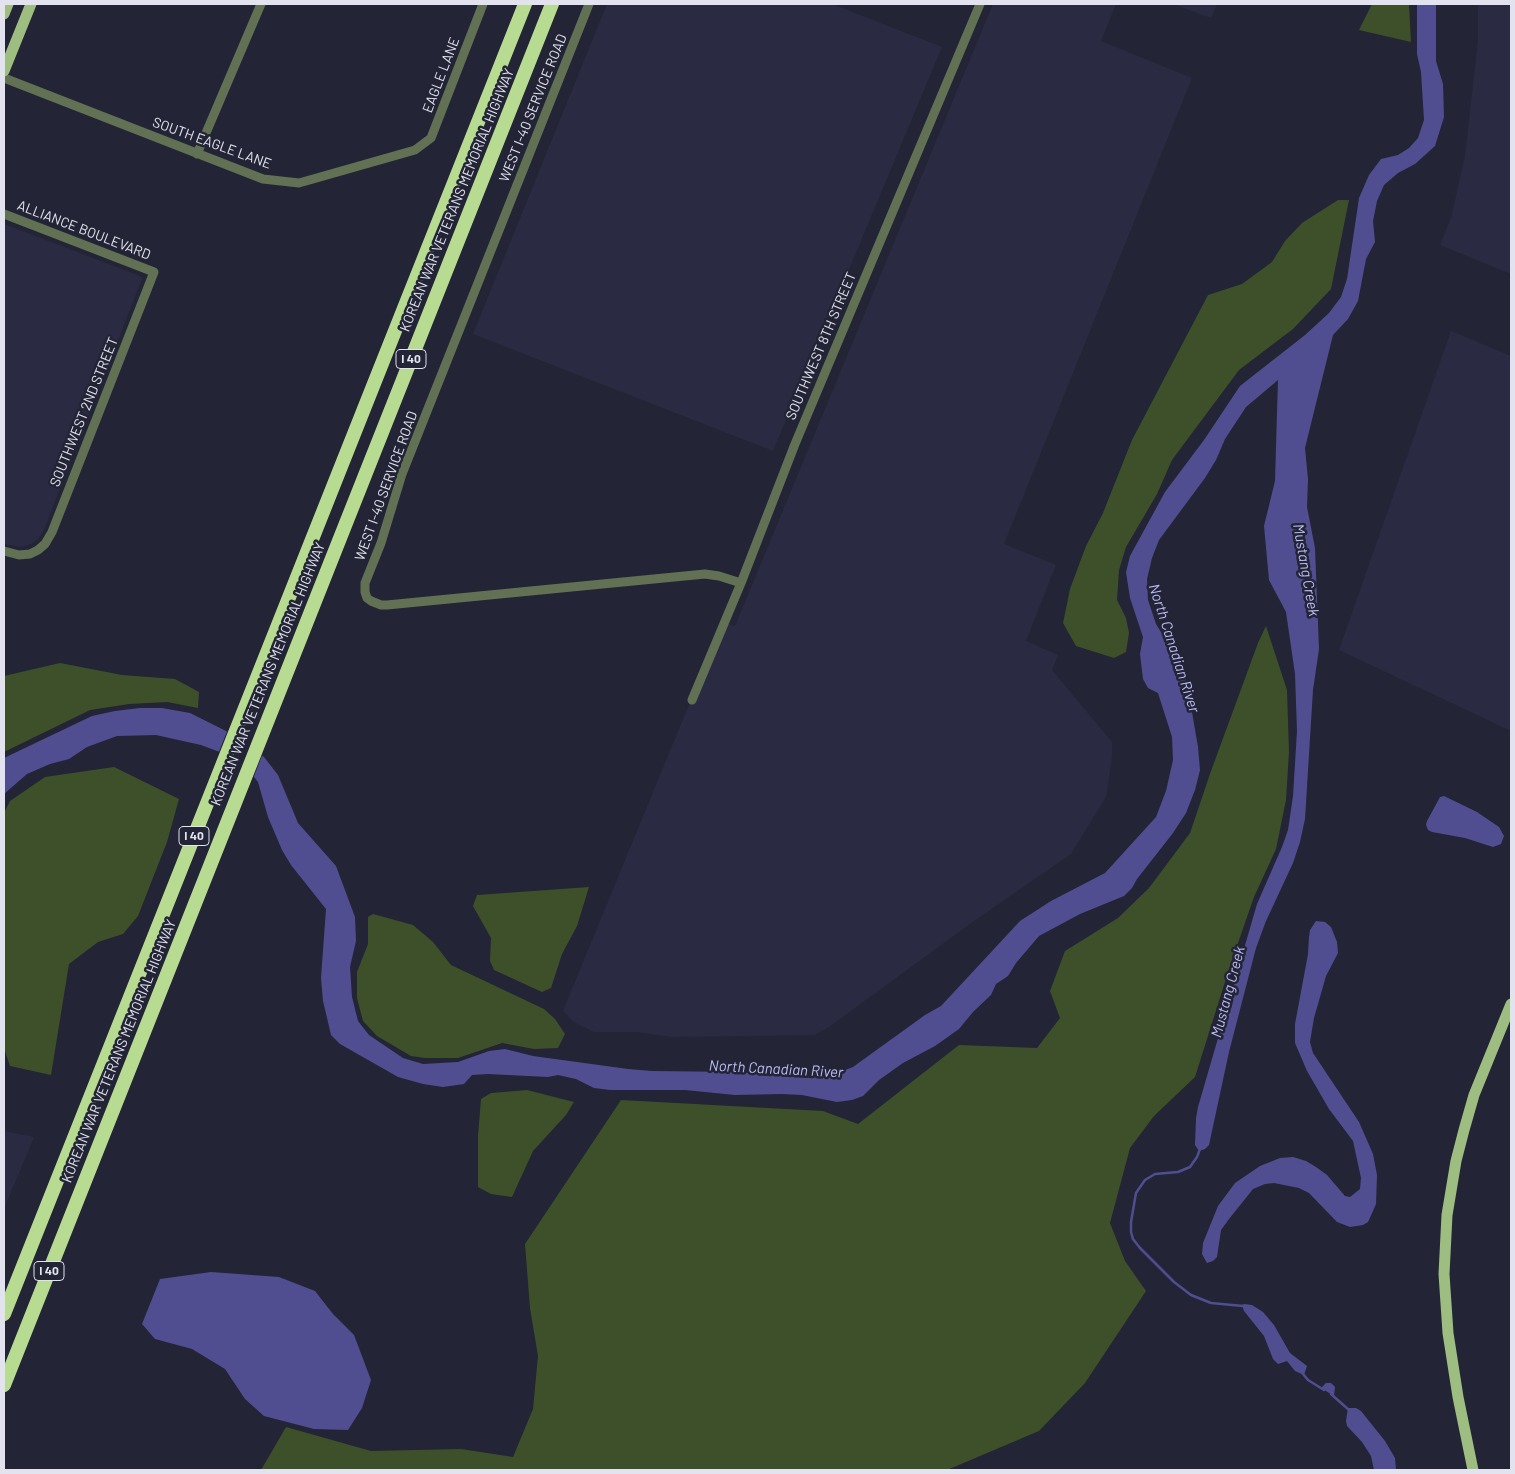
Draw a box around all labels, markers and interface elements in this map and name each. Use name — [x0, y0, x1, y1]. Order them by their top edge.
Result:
street label: WEST I-40 SERVICE ROAD — [496, 32, 570, 184]
street label: EAGLE LANE — [419, 35, 463, 115]
street label: KOREAN WAR VETERANS MEMORIAL HIGHWAY — [396, 66, 518, 334]
street label: SOUTH EAGLE LANE — [150, 114, 274, 172]
street label: ALLIANCE BOULEVARD — [15, 197, 153, 263]
street label: SOUTHWEST 8TH STREET — [782, 270, 860, 422]
street label: SOUTHWEST 2ND STREET — [46, 335, 122, 489]
road number: I 40 — [396, 349, 426, 368]
street label: WEST I-40 SERVICE ROAD — [351, 409, 421, 563]
water label: Mustang Creek — [1289, 522, 1323, 618]
street label: KOREAN WAR VETERANS MEMORIAL HIGHWAY — [207, 540, 329, 808]
water label: North Canadian River — [1145, 581, 1203, 715]
road number: I 40 — [179, 826, 209, 846]
street label: KOREAN WAR VETERANS MEMORIAL HIGHWAY — [58, 917, 180, 1185]
water label: Mustang Creek — [1207, 944, 1249, 1040]
water label: North Canadian River — [708, 1056, 844, 1082]
road number: I 40 — [34, 1262, 64, 1280]

